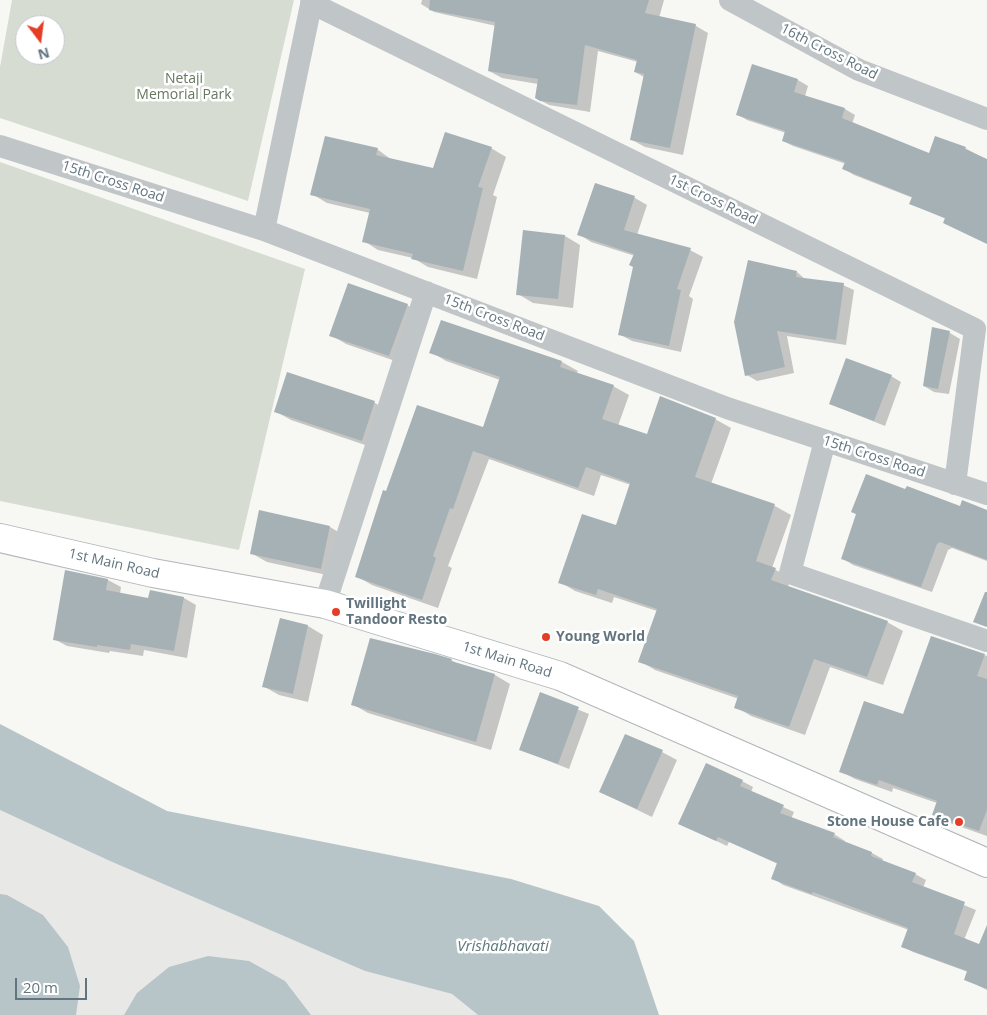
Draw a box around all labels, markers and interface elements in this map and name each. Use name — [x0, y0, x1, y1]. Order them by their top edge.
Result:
north arrow — [15, 15, 65, 65]
street label: 16th Cross Road — [778, 20, 880, 84]
text: N — [36, 43, 52, 65]
park label: Netaji Memorial Park — [136, 71, 232, 104]
street label: 15th Cross Road — [60, 158, 166, 206]
street label: 1st Cross Road — [666, 171, 760, 229]
street label: 15th Cross Road — [441, 291, 547, 345]
street label: 15th Cross Road — [821, 433, 927, 481]
street label: 1st Main Road — [67, 545, 161, 583]
place label: Twillight Tandoor Resto — [346, 596, 447, 628]
marker: Twillight Tandoor Resto — [330, 606, 342, 618]
place label: Young World — [556, 629, 645, 645]
marker: Young World — [540, 631, 552, 643]
street label: 1st Main Road — [460, 638, 554, 682]
place label: Stone House Cafe — [827, 814, 949, 830]
marker: Stone House Cafe — [953, 816, 965, 828]
water label: Vrishabhavati — [457, 938, 549, 956]
scale bar — [18, 968, 90, 1000]
text: 20 m — [23, 977, 58, 997]

